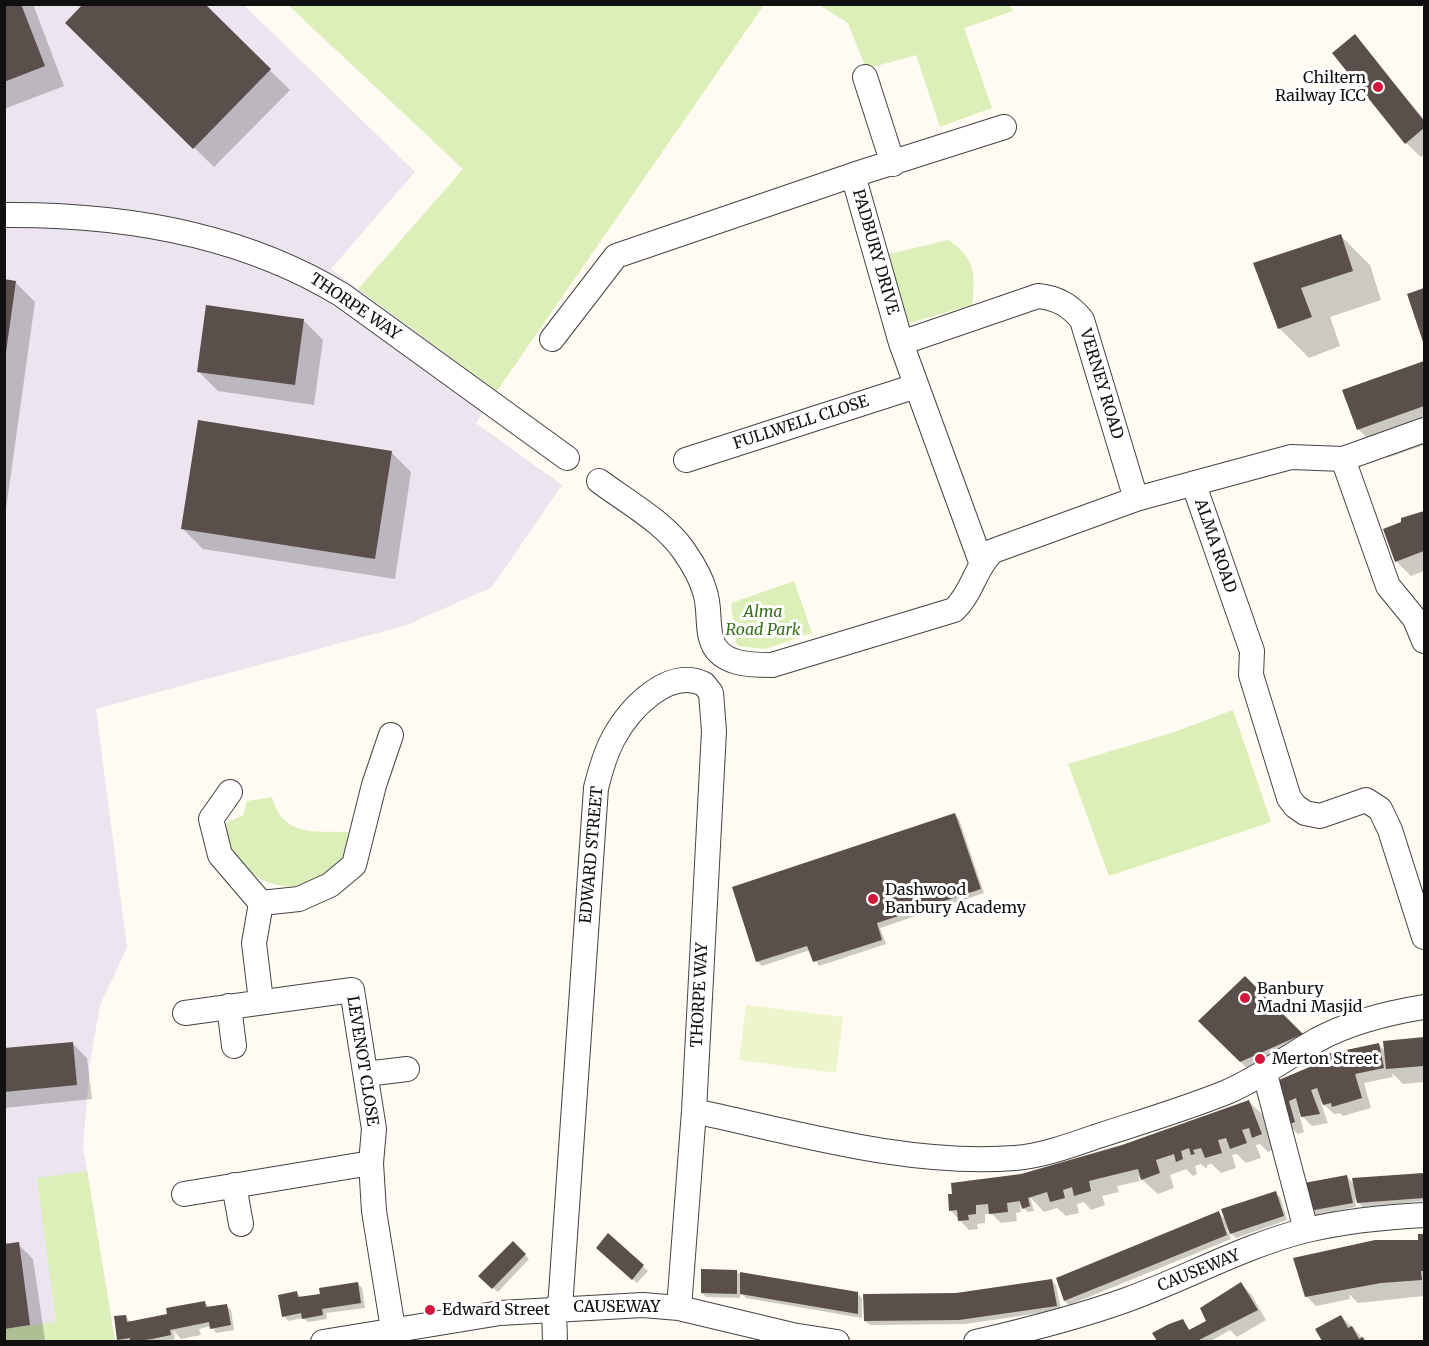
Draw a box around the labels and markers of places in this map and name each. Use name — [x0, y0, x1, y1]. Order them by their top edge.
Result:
place label: Chiltern Railway ICC — [1275, 68, 1366, 106]
marker: Chiltern Railway ICC — [1371, 80, 1385, 94]
place label: Dashwood Banbury Academy — [885, 880, 1026, 918]
marker: Dashwood Banbury Academy — [866, 892, 880, 906]
place label: Banbury Madni Masjid — [1257, 979, 1362, 1017]
marker: Banbury Madni Masjid — [1238, 991, 1252, 1005]
place label: Merton Street — [1272, 1049, 1379, 1069]
marker: Merton Street — [1253, 1052, 1267, 1066]
place label: Edward Street — [442, 1300, 550, 1320]
marker: Edward Street — [423, 1303, 437, 1317]

